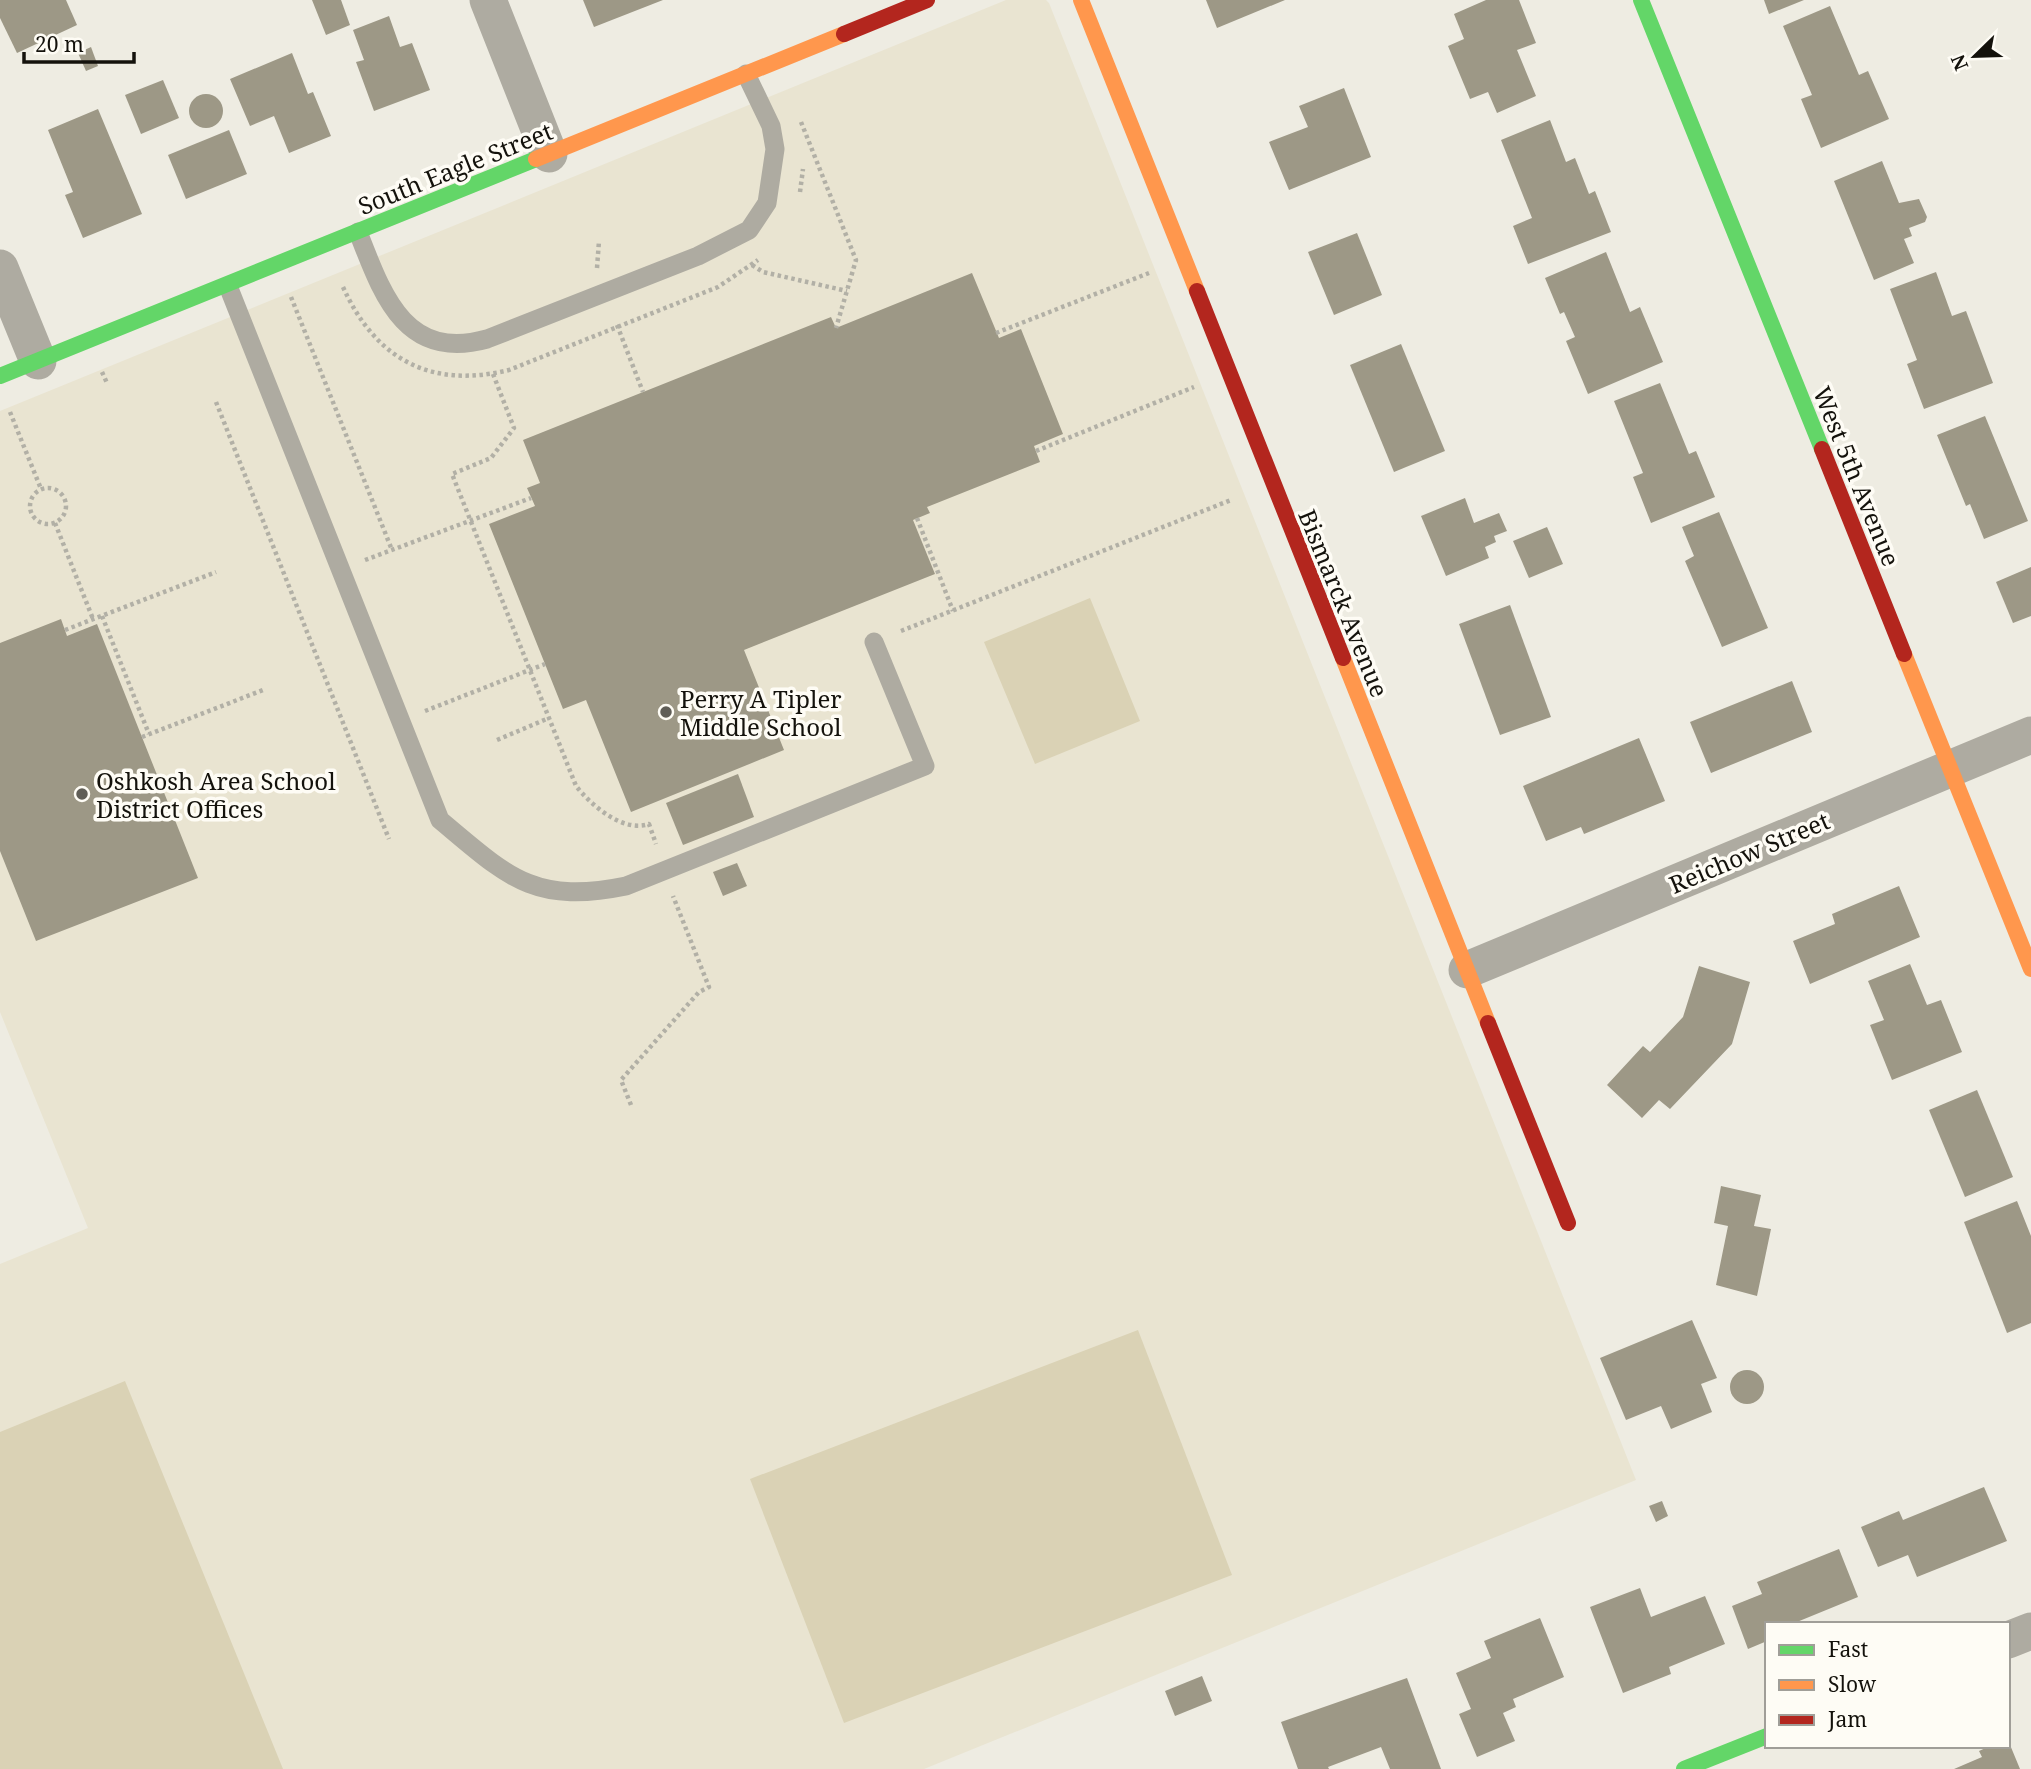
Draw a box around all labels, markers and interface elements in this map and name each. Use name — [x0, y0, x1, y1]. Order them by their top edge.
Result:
scale bar — [24, 21, 135, 65]
north arrow — [1940, 21, 2010, 91]
text: 20 m — [35, 30, 84, 58]
text: N — [1944, 51, 1974, 75]
street label: South Eagle Street — [353, 114, 557, 222]
street label: West 5th Avenue — [1806, 381, 1908, 571]
street label: Bismarck Avenue — [1291, 504, 1397, 702]
place label: Perry A Tipler Middle School — [680, 682, 842, 743]
marker: Perry A Tipler Middle School — [658, 704, 674, 720]
place label: Oshkosh Area School District Offices — [96, 764, 336, 825]
marker: Oshkosh Area School District Offices — [74, 786, 90, 802]
street label: Reichow Street — [1664, 803, 1834, 901]
legend — [1765, 1622, 2010, 1748]
text: Fast — [1828, 1635, 1868, 1663]
text: Slow — [1828, 1670, 1877, 1698]
text: Jam — [1827, 1705, 1867, 1733]

